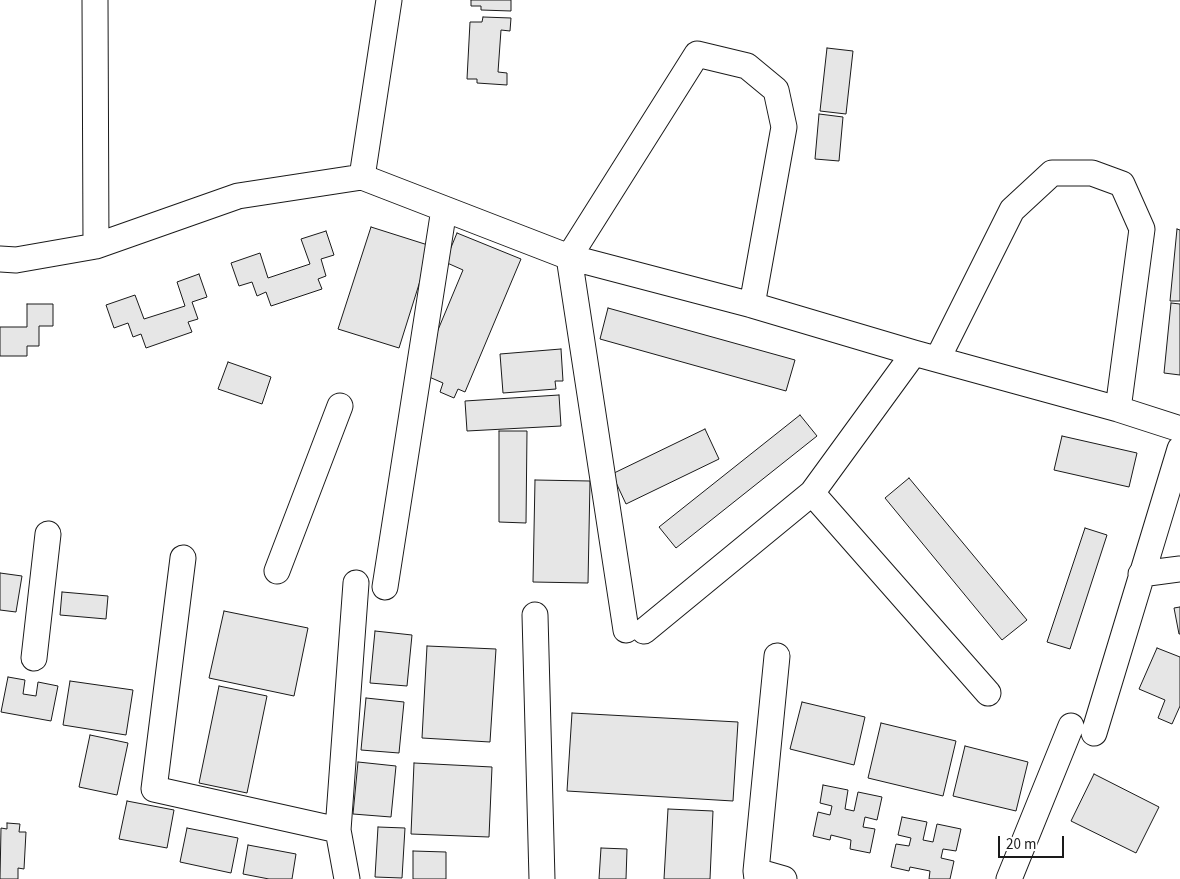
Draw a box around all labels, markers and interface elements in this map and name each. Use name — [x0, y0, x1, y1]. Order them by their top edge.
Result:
scale bar — [1000, 826, 1066, 858]
text: 20 m — [1006, 834, 1036, 855]

